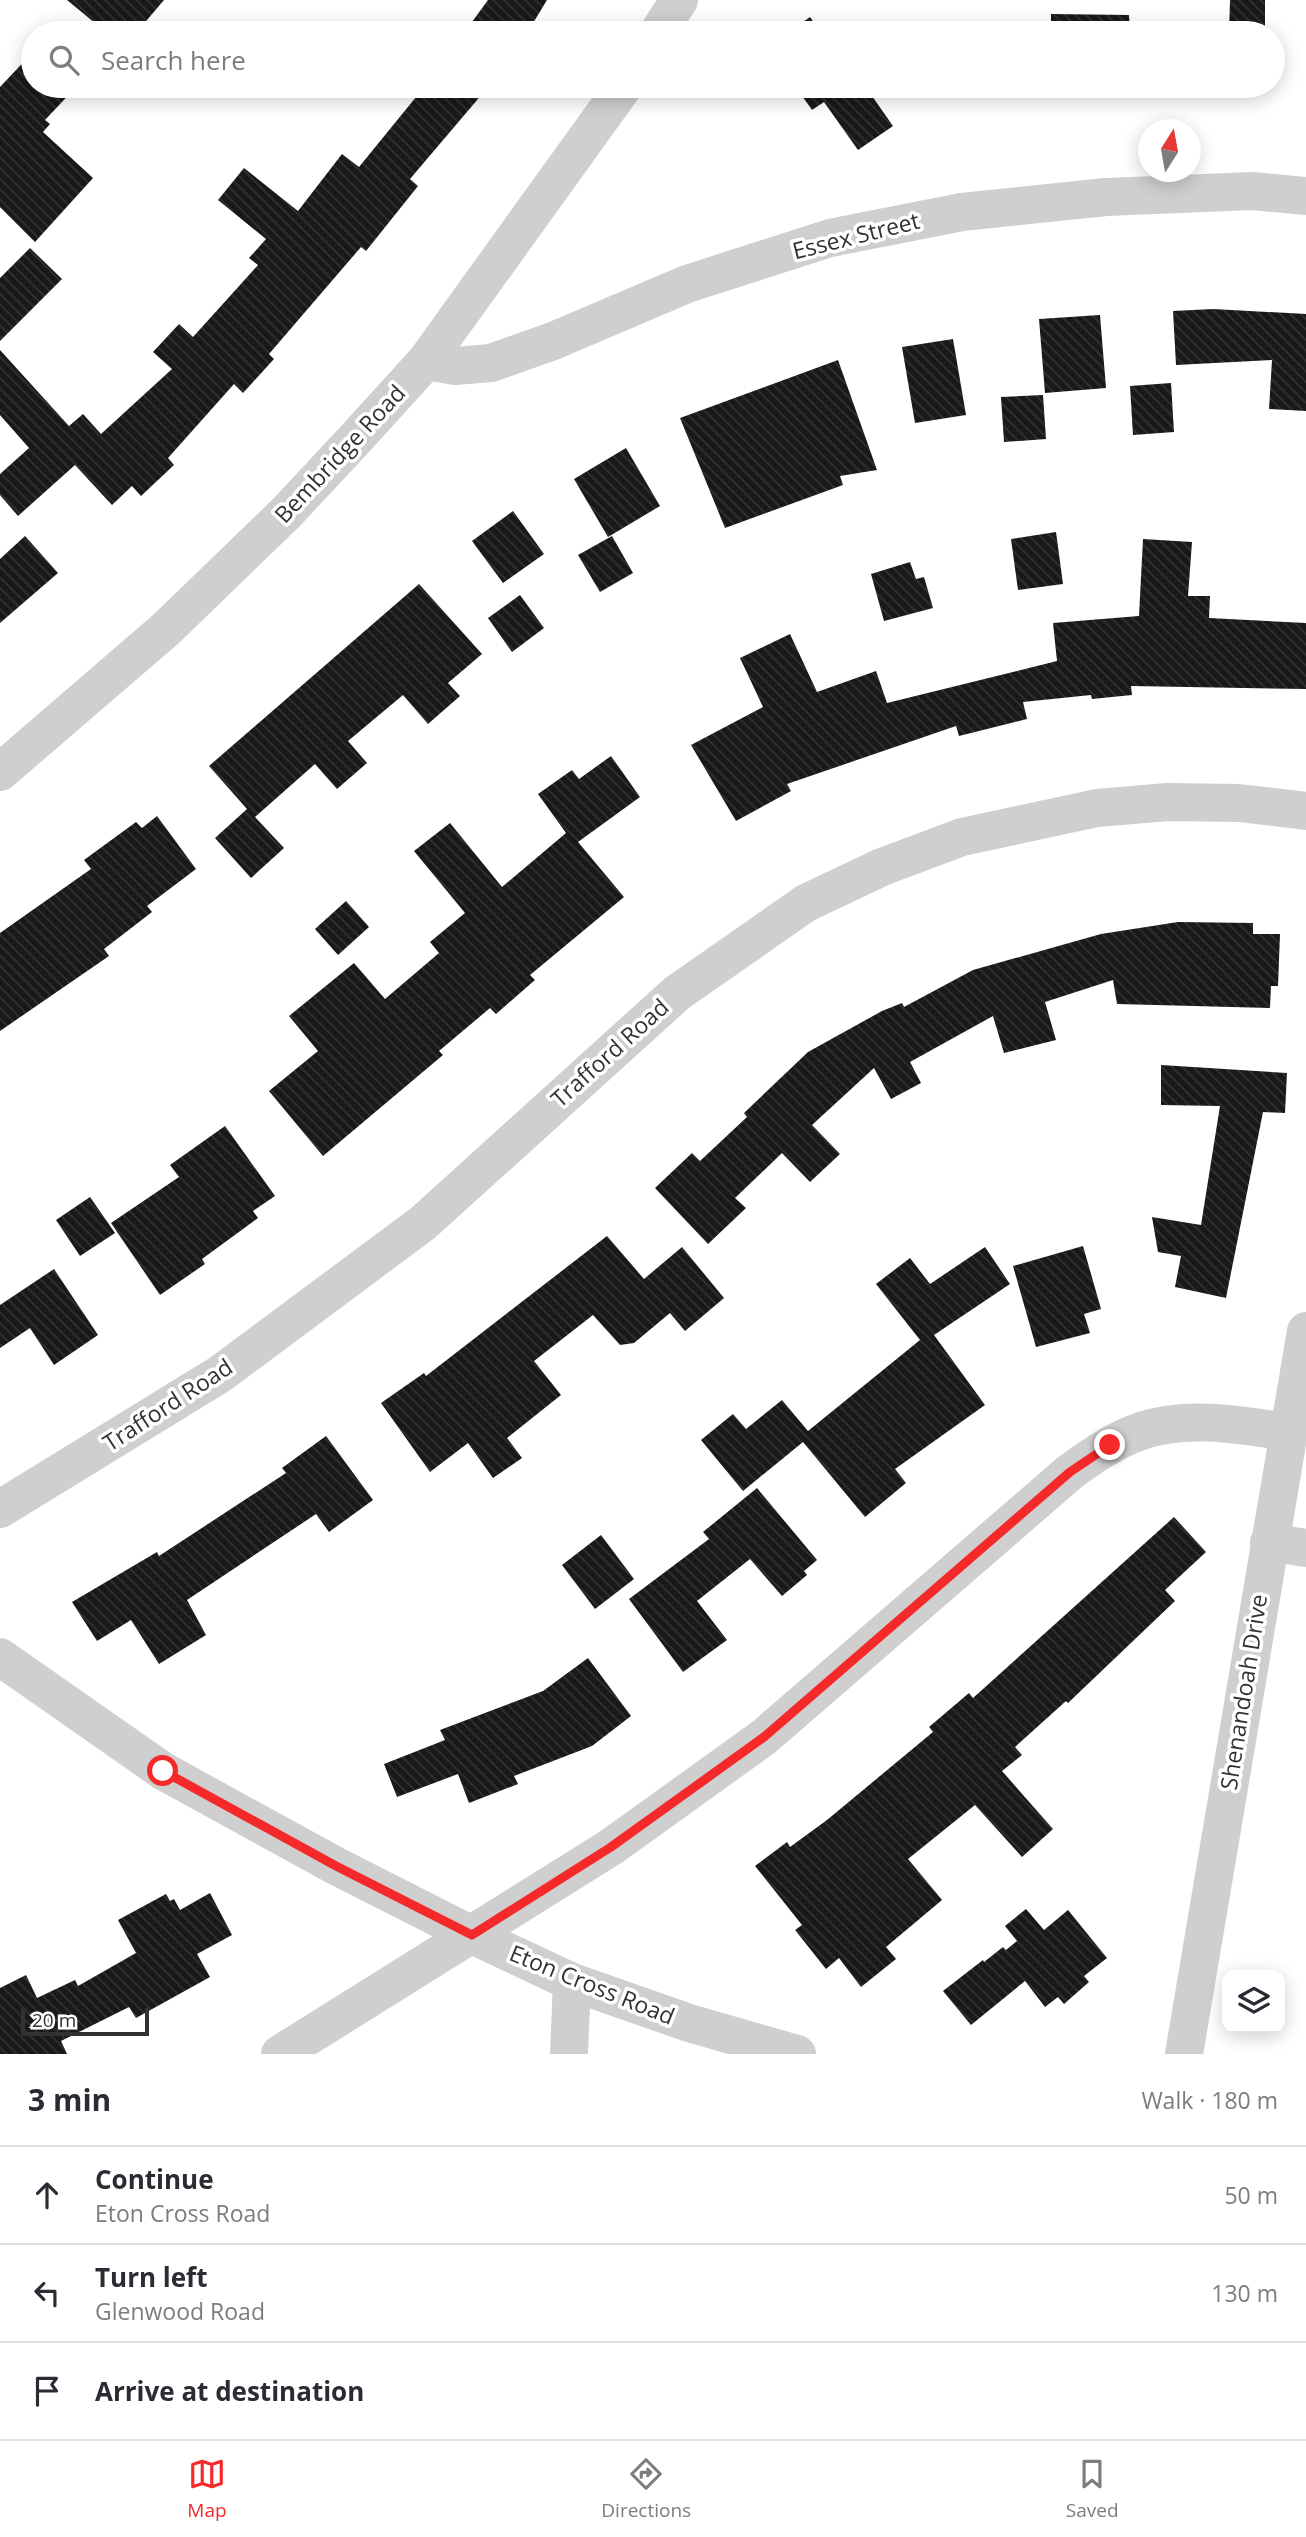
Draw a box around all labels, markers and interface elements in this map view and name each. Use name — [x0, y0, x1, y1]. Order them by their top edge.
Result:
search box — [21, 21, 1285, 98]
icon: search — [45, 41, 83, 79]
text: Search here — [101, 42, 246, 78]
north arrow — [1138, 119, 1201, 182]
street label: Essex Street — [789, 204, 923, 266]
street label: Bembridge Road — [267, 377, 412, 530]
street label: Trafford Road — [543, 991, 675, 1114]
street label: Trafford Road — [96, 1350, 238, 1458]
route end — [1094, 1429, 1125, 1460]
street label: Shenandoah Drive — [1212, 1592, 1274, 1792]
route start — [147, 1755, 178, 1786]
street label: Eton Cross Road — [505, 1936, 680, 2032]
map controls — [1222, 1970, 1285, 2033]
button: layers — [1222, 1970, 1285, 2033]
scale bar — [21, 2005, 149, 2037]
text: 20 m — [32, 2007, 76, 2033]
text: 3 min — [28, 2079, 111, 2120]
text: Walk · 180 m — [1141, 2084, 1278, 2116]
text: Continue — [95, 2161, 214, 2197]
icon: ahead — [28, 2176, 66, 2214]
text: 50 m — [1224, 2179, 1278, 2211]
text: Eton Cross Road — [95, 2197, 270, 2229]
text: Turn left — [95, 2259, 207, 2295]
icon: left — [28, 2274, 66, 2312]
text: 130 m — [1211, 2277, 1278, 2309]
text: Glenwood Road — [95, 2295, 265, 2327]
icon: arrive — [28, 2372, 66, 2410]
text: Arrive at destination — [95, 2373, 364, 2409]
tab: Map — [187, 2455, 227, 2523]
tab: Directions — [601, 2455, 691, 2523]
tab: Saved — [1066, 2455, 1119, 2523]

